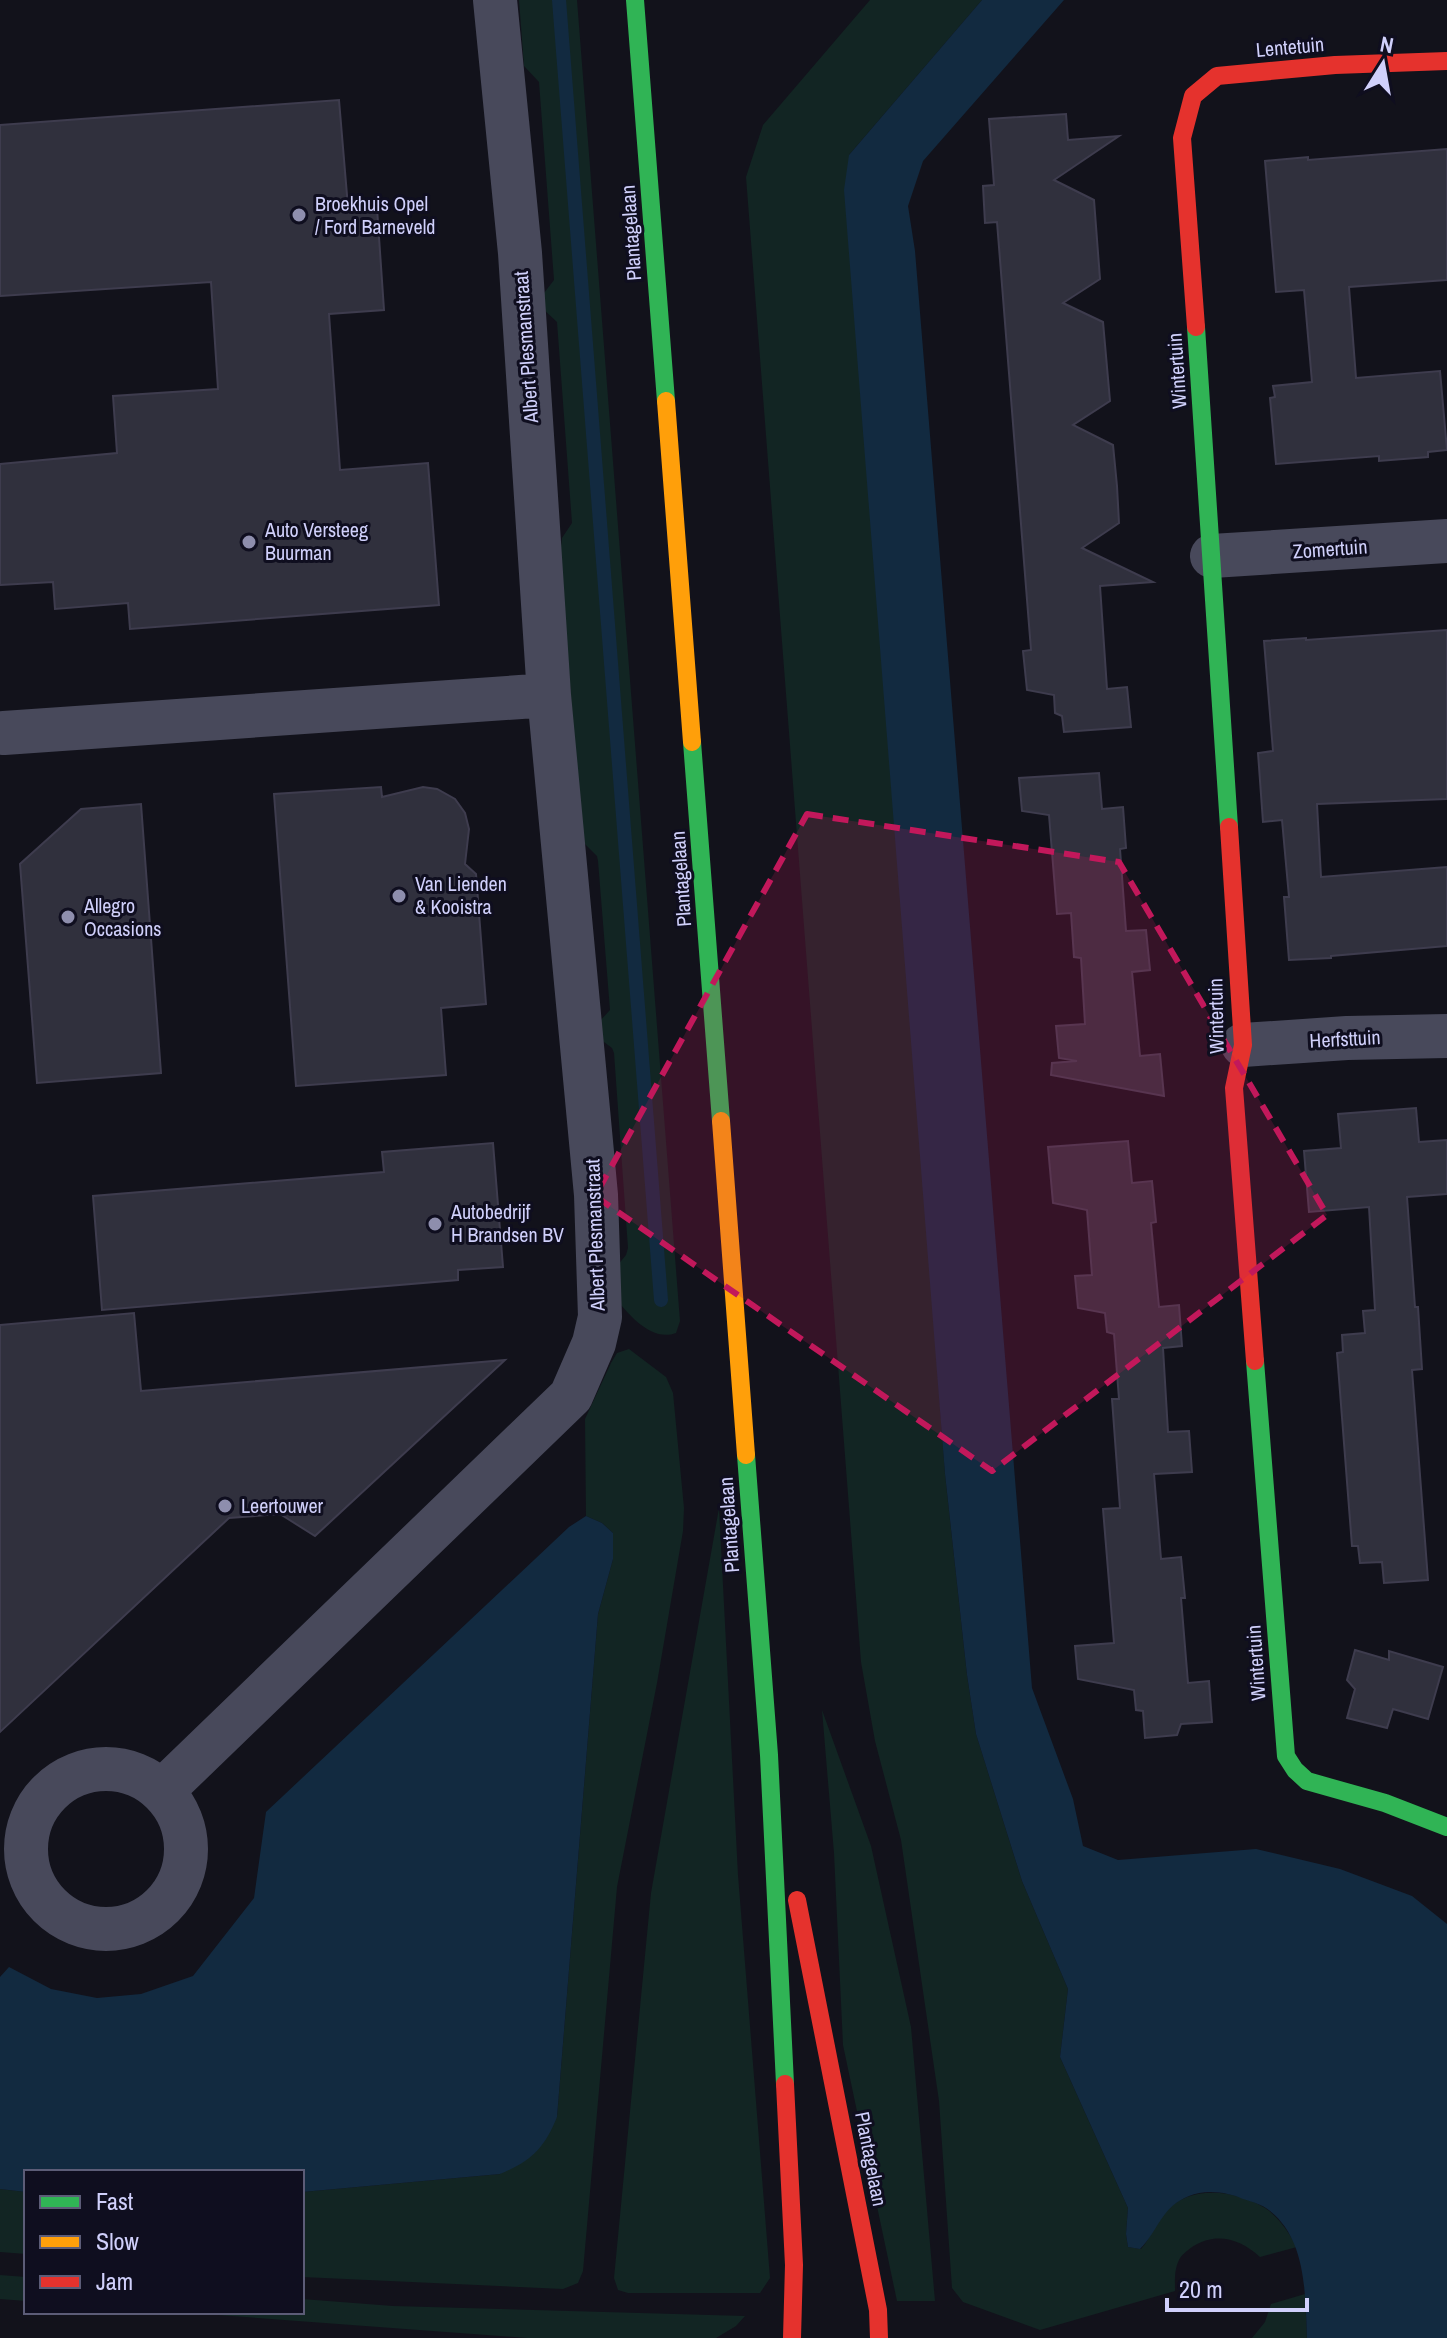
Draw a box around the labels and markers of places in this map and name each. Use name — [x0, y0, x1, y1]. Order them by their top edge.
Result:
place label: Broekhuis Opel / Ford Barneveld — [315, 190, 435, 240]
marker: Broekhuis Opel / Ford Barneveld — [290, 206, 308, 224]
place label: Auto Versteeg Buurman — [264, 516, 368, 566]
marker: Auto Versteeg Buurman — [240, 533, 258, 551]
place label: Van Lienden & Kooistra — [415, 870, 507, 920]
marker: Van Lienden & Kooistra — [390, 887, 408, 905]
place label: Allegro Occasions — [83, 892, 161, 942]
marker: Allegro Occasions — [59, 908, 77, 926]
place label: Autobedrijf H Brandsen BV — [450, 1198, 564, 1248]
marker: Autobedrijf H Brandsen BV — [426, 1215, 444, 1233]
place label: Leertouwer — [241, 1492, 324, 1519]
marker: Leertouwer — [216, 1497, 234, 1515]

